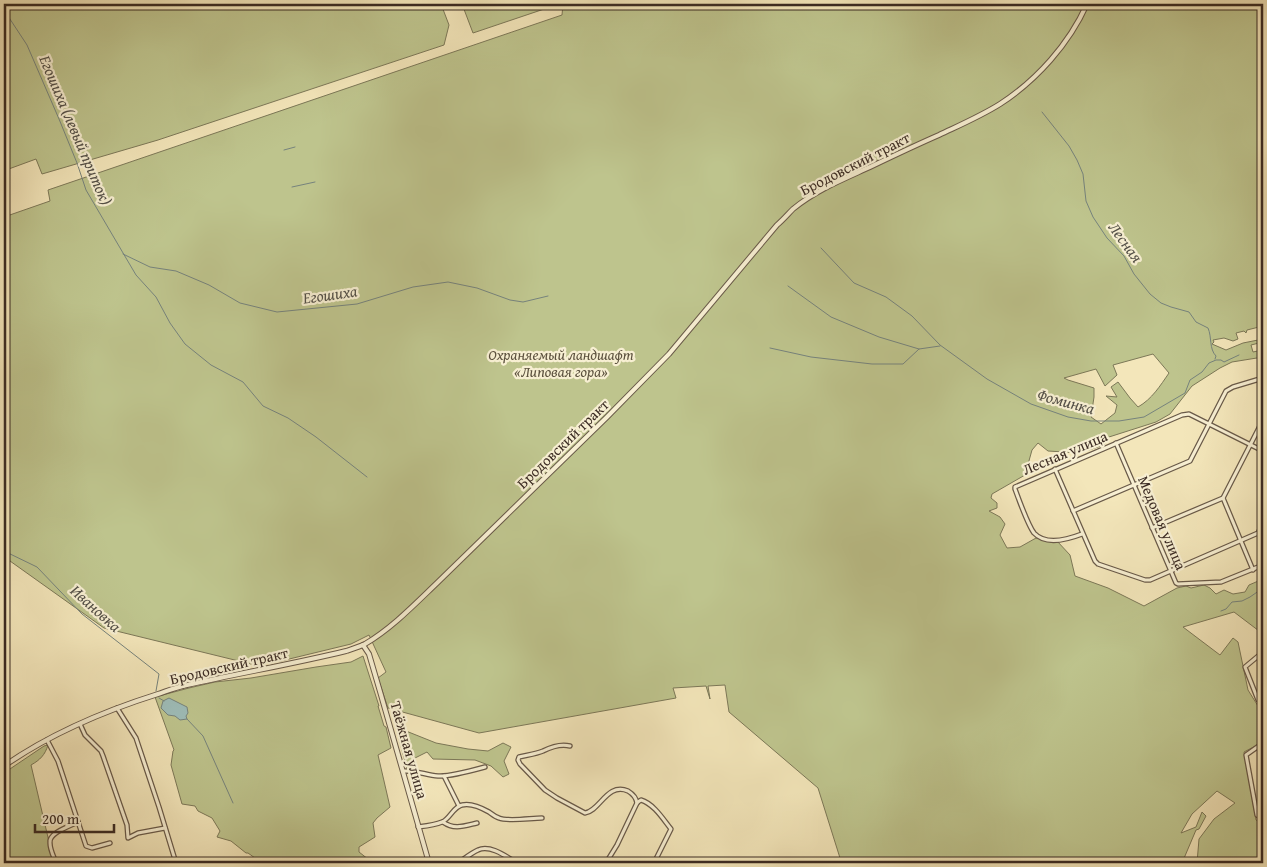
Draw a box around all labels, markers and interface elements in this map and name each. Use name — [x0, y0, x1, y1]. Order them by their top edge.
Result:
water label: Егошиха (левый приток) — [33, 50, 119, 209]
street label: Бродовский тракт — [796, 126, 914, 200]
water label: Лесная — [1103, 217, 1149, 268]
water label: Егошиха — [300, 278, 359, 310]
park label: Охраняемый ландшафт «Липовая гора» — [488, 344, 634, 382]
water label: Фоминка — [1035, 382, 1098, 420]
street label: Бродовский тракт — [512, 394, 614, 493]
street label: Лесная улица — [1019, 425, 1111, 480]
street label: Медовая улица — [1133, 472, 1192, 574]
water label: Ивановка — [65, 579, 127, 638]
street label: Бродовский тракт — [168, 642, 291, 689]
street label: Таёжная улица — [385, 699, 434, 802]
scale bar — [35, 802, 114, 834]
text: 200 m — [42, 808, 80, 829]

